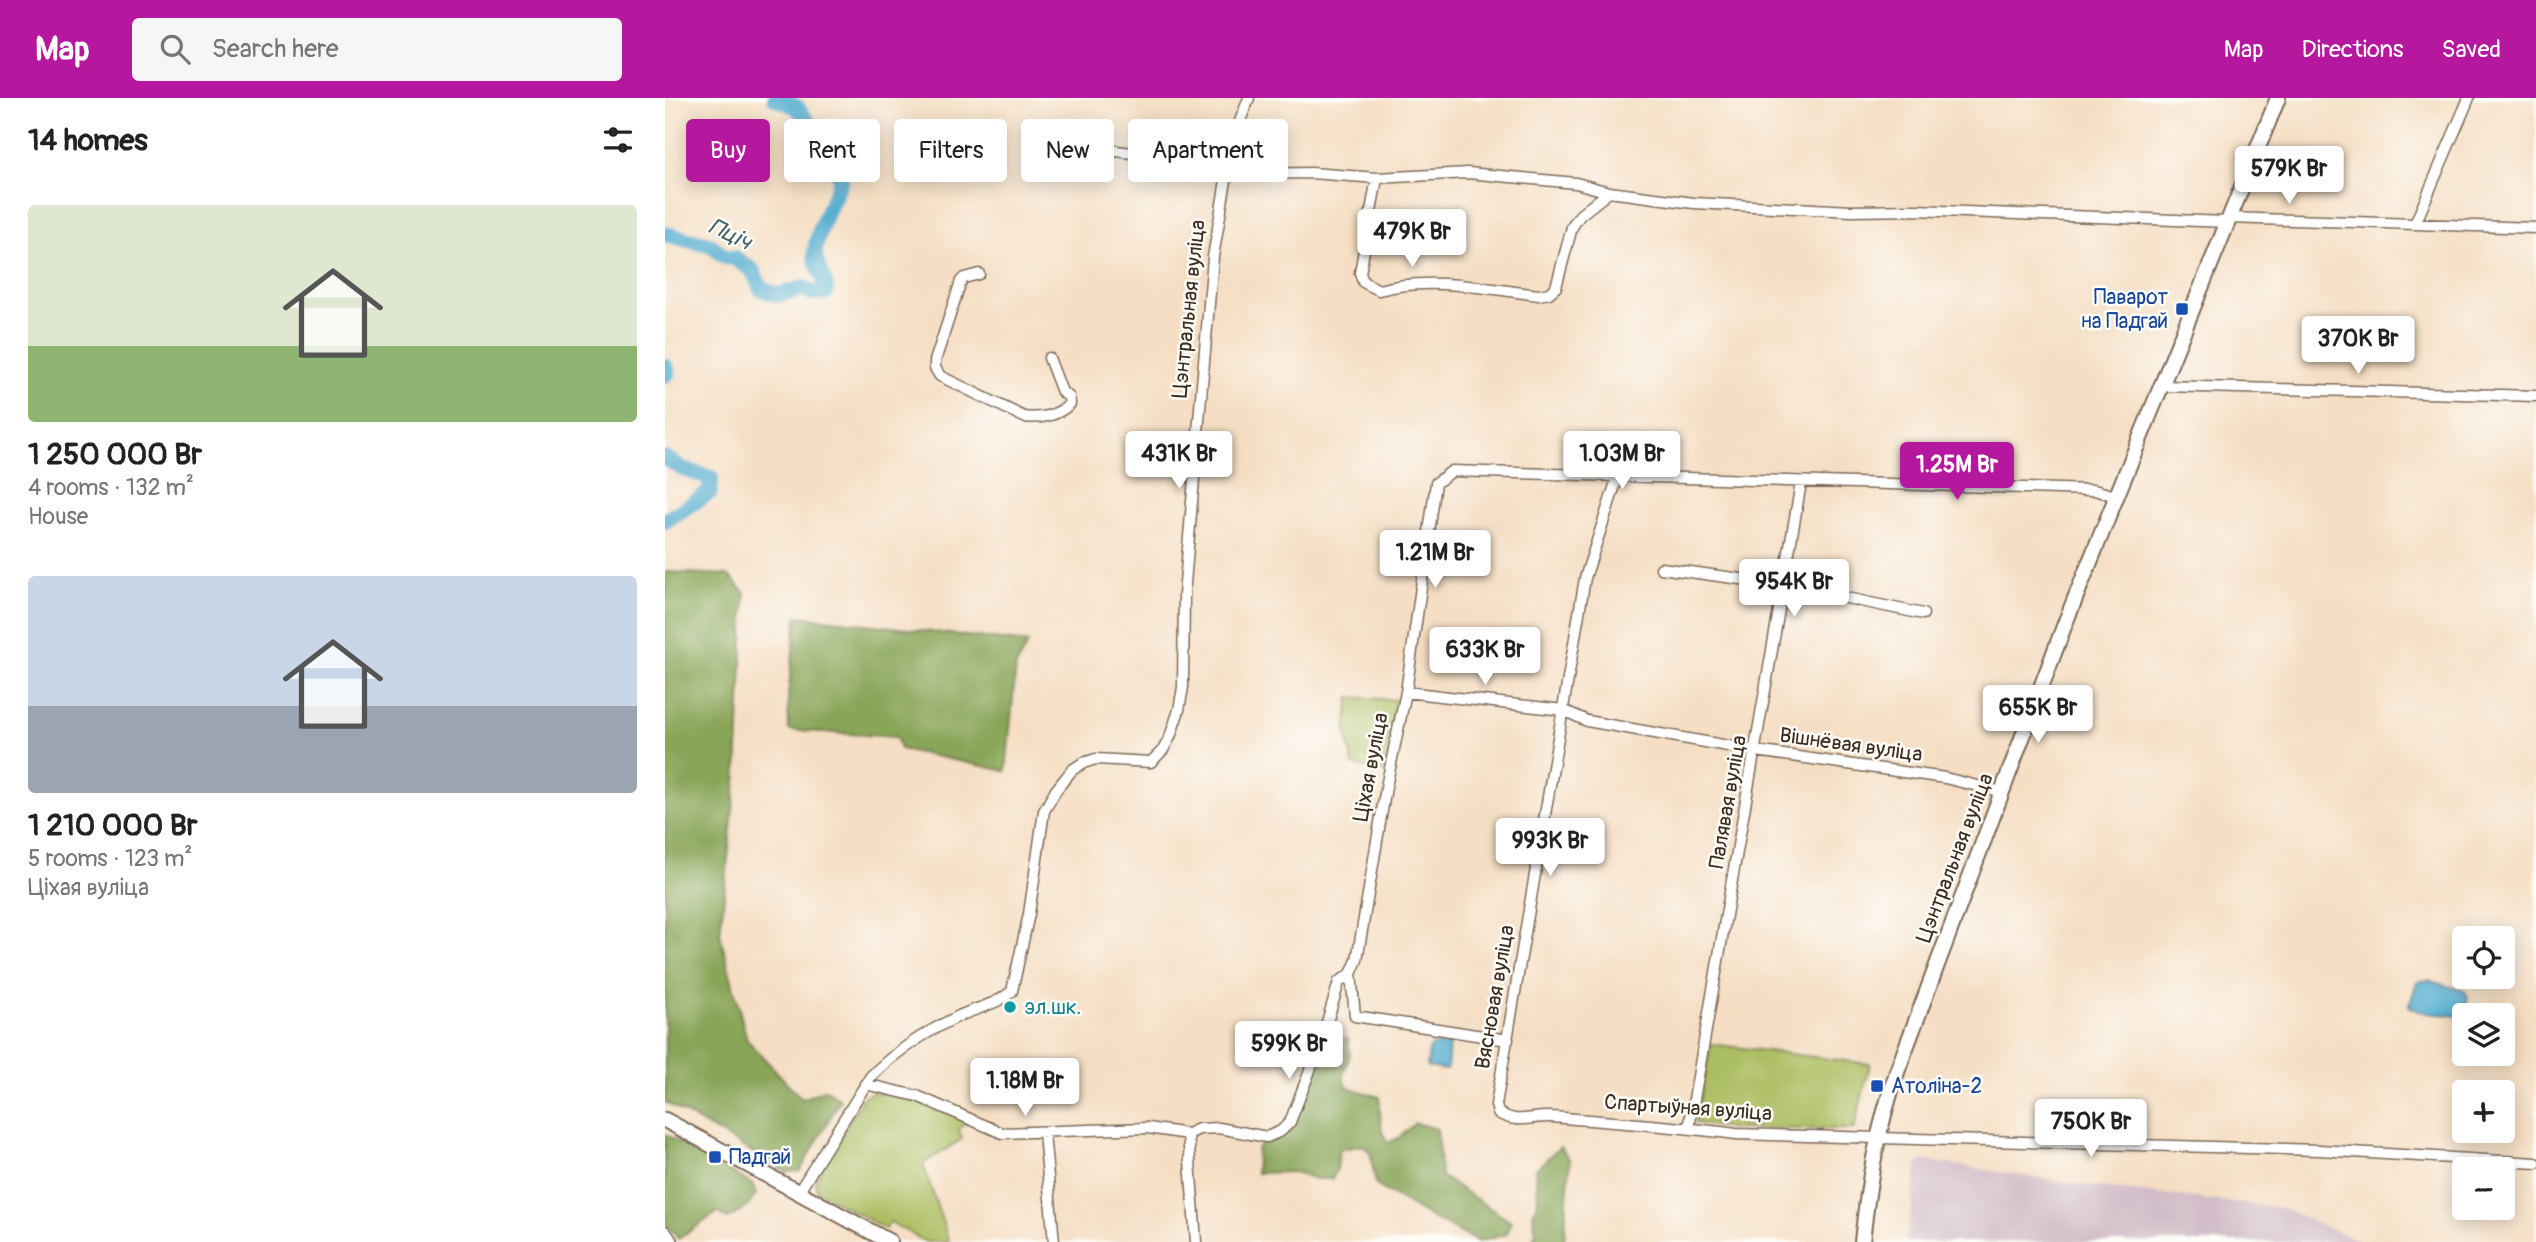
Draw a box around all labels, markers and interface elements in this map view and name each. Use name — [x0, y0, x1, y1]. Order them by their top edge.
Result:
search box — [132, 18, 622, 81]
text: Map — [35, 29, 90, 70]
icon: search — [156, 30, 194, 68]
text: Search here — [212, 33, 339, 65]
text: Map — [2224, 35, 2264, 64]
text: Directions — [2302, 35, 2403, 64]
text: Saved — [2441, 35, 2501, 64]
chip: Buy — [686, 119, 770, 182]
chip: Rent — [784, 119, 880, 182]
chip: Filters — [894, 119, 1007, 182]
chip: New — [1021, 119, 1114, 182]
chip: Apartment — [1128, 119, 1288, 182]
icon: filters — [599, 121, 637, 159]
text: 14 homes — [28, 122, 148, 159]
pin: 579K Br — [2224, 146, 2354, 206]
text: 579K Br — [2251, 154, 2327, 183]
pin: 479K Br — [1347, 209, 1477, 269]
water label: Пціч — [704, 212, 757, 257]
text: 479K Br — [1373, 217, 1451, 246]
street label: Цэнтральная вуліца — [1166, 218, 1212, 400]
icon: home — [270, 250, 396, 376]
place label: Паварот на Падгай — [2081, 284, 2168, 335]
marker: Паварот на Падгай — [2174, 301, 2190, 317]
pin: 370K Br — [2293, 316, 2423, 376]
text: 370K Br — [2318, 324, 2398, 353]
pin: 431K Br — [1114, 432, 1244, 491]
pin: 1.03M Br — [1550, 432, 1694, 491]
text: 1 250 000 Br — [28, 436, 202, 473]
text: 431K Br — [1141, 439, 1217, 468]
text: 1.03M Br — [1579, 439, 1665, 468]
pin: 1.25M Br — [1885, 442, 2029, 502]
text: 1.25M Br — [1916, 450, 1998, 479]
text: 4 rooms · 132 m² — [28, 473, 194, 502]
text: House — [28, 502, 88, 531]
pin: 1.21M Br — [1363, 531, 1507, 590]
text: 1.21M Br — [1396, 538, 1474, 567]
pin: 954K Br — [1729, 560, 1859, 619]
text: 954K Br — [1755, 567, 1833, 596]
icon: home — [270, 621, 396, 747]
pin: 633K Br — [1420, 628, 1550, 687]
text: 633K Br — [1445, 635, 1525, 664]
pin: 655K Br — [1973, 686, 2103, 745]
text: 655K Br — [1999, 693, 2077, 722]
street label: Ціхая вуліца — [1347, 710, 1395, 824]
street label: Вішнёвая вуліца — [1778, 722, 1924, 768]
street label: Палявая вуліца — [1703, 733, 1753, 871]
street label: Цэнтральная вуліца — [1910, 769, 2000, 947]
text: 1 210 000 Br — [28, 807, 197, 844]
pin: 993K Br — [1485, 818, 1615, 878]
text: 993K Br — [1512, 826, 1588, 855]
text: 5 rooms · 123 m² — [28, 844, 192, 873]
text: Ціхая вуліца — [28, 873, 149, 902]
street label: Вясновая вуліца — [1469, 923, 1521, 1071]
map controls — [2452, 926, 2515, 1220]
button: locate — [2452, 926, 2515, 989]
place label: эл.шк. — [1024, 994, 1081, 1021]
marker: эл.шк. — [1002, 999, 1018, 1015]
button: layers — [2452, 1003, 2515, 1066]
pin: 599K Br — [1224, 1021, 1354, 1081]
text: 599K Br — [1251, 1029, 1327, 1058]
pin: 1.18M Br — [953, 1058, 1097, 1118]
text: 1.18M Br — [986, 1066, 1064, 1095]
place label: Атоліна-2 — [1891, 1073, 1982, 1100]
marker: Атоліна-2 — [1869, 1078, 1885, 1094]
button: + — [2452, 1080, 2515, 1143]
street label: Спартыўная вуліца — [1603, 1089, 1773, 1127]
pin: 750K Br — [2026, 1100, 2156, 1159]
text: 750K Br — [2051, 1107, 2131, 1136]
place label: Падгай — [729, 1144, 791, 1171]
marker: Падгай — [707, 1149, 723, 1165]
button: − — [2452, 1157, 2515, 1220]

